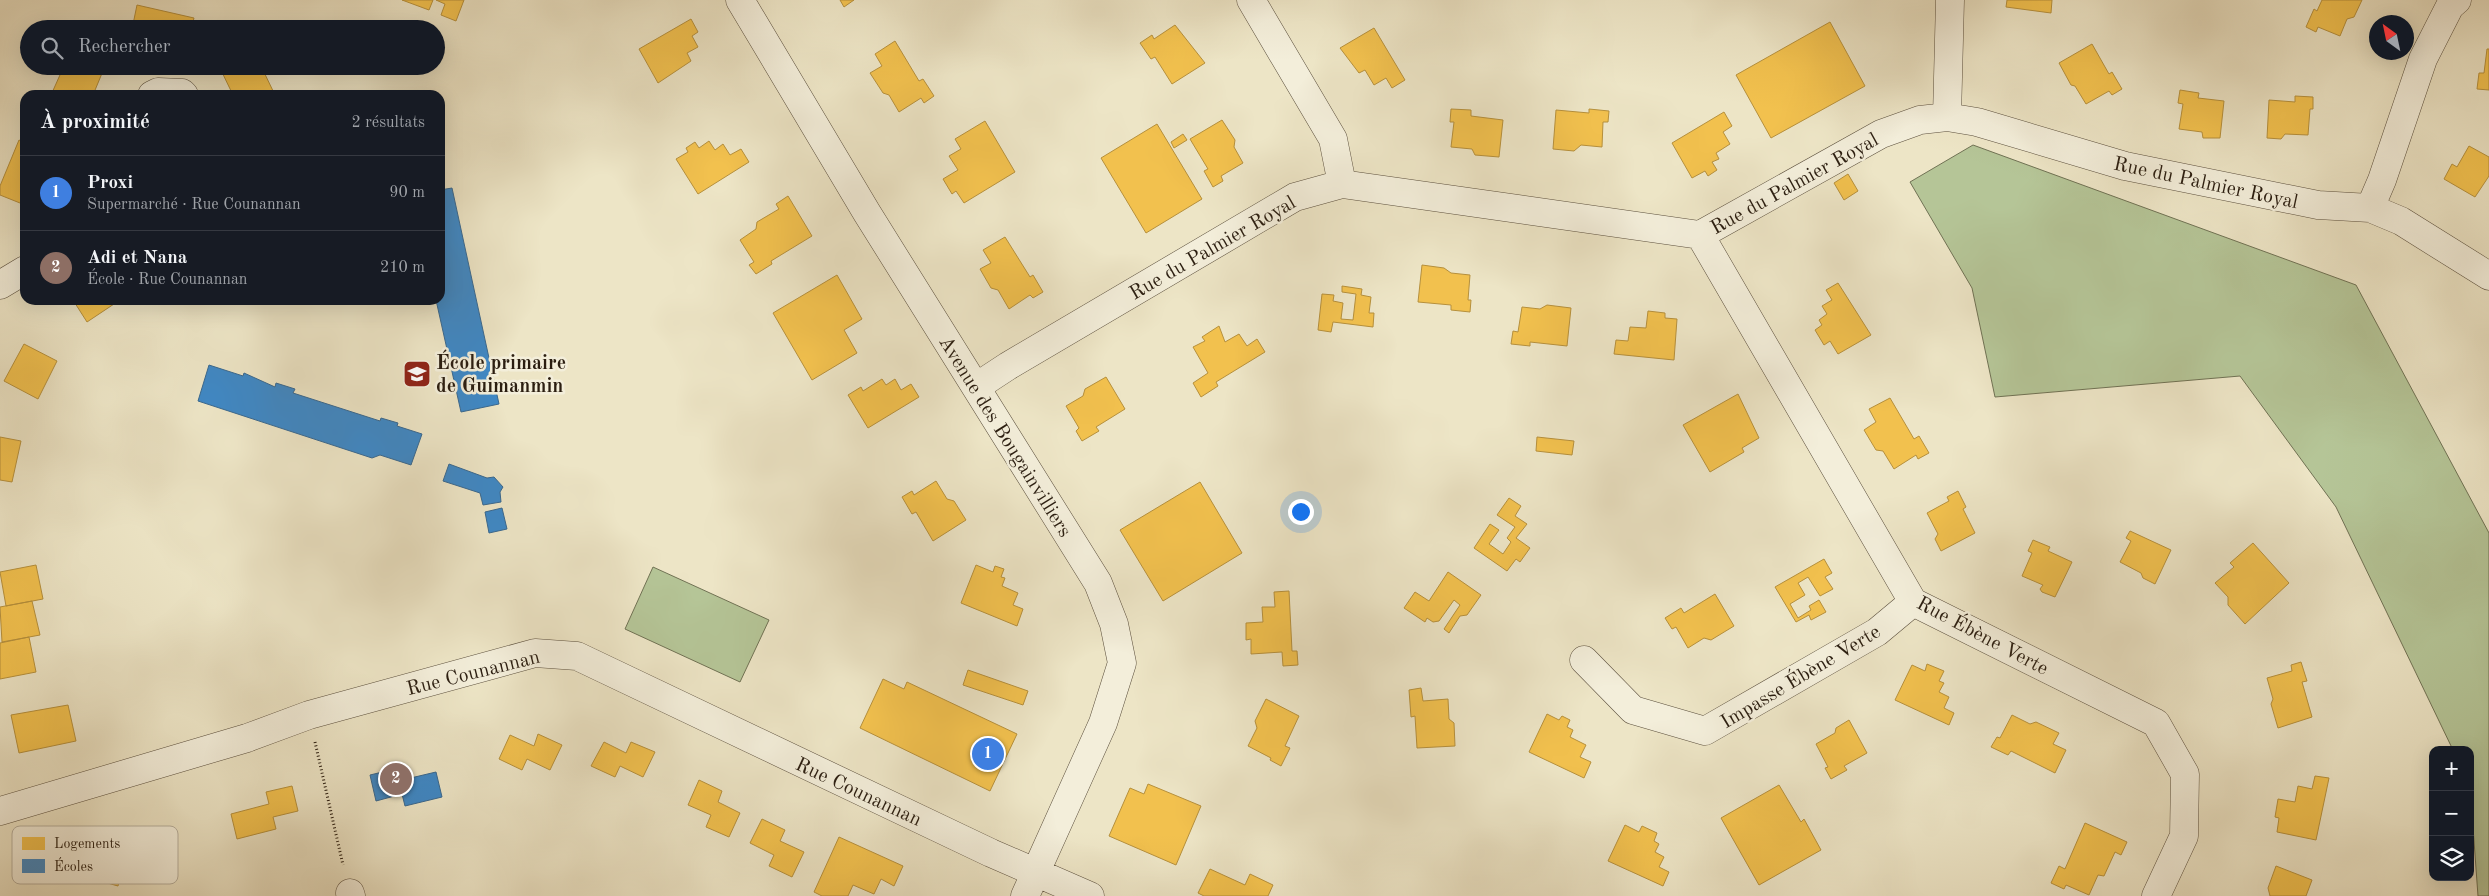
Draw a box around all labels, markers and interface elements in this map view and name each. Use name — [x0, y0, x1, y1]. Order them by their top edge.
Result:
north arrow — [2369, 15, 2414, 60]
search box — [20, 20, 445, 75]
icon: search — [38, 34, 66, 62]
text: Rechercher — [78, 38, 171, 57]
text: À proximité — [40, 112, 150, 133]
text: 2 résultats — [351, 115, 425, 131]
street label: Rue du Palmier Royal — [1708, 130, 1882, 239]
street label: Rue du Palmier Royal — [2111, 155, 2300, 213]
text: Proxi — [87, 174, 133, 193]
text: 1 — [51, 185, 61, 201]
text: 90 m — [389, 185, 425, 201]
street label: Rue du Palmier Royal — [1126, 193, 1300, 304]
text: Supermarché · Rue Counannan — [87, 197, 301, 213]
text: Adi et Nana — [87, 249, 187, 268]
text: 2 — [51, 260, 61, 276]
text: 210 m — [380, 260, 425, 276]
text: École · Rue Counannan — [87, 272, 247, 288]
street label: Avenue des Bougainvilliers — [934, 333, 1074, 541]
place label: École primaire de Guimanmin — [436, 349, 566, 397]
school or university icon: École primaire de Guimanmin — [402, 359, 432, 389]
your location — [1288, 499, 1314, 525]
street label: Rue Ébène Verte — [1913, 591, 2053, 680]
street label: Impasse Ébène Verte — [1716, 620, 1884, 733]
street label: Rue Counannan — [405, 648, 542, 700]
pin: 1 — [972, 735, 1004, 773]
map controls — [2429, 746, 2474, 881]
button: + — [2429, 746, 2474, 791]
street label: Rue Counannan — [792, 755, 925, 831]
pin: 2 — [380, 760, 412, 798]
button: − — [2429, 791, 2474, 836]
legend — [12, 826, 178, 884]
button: layers — [2429, 836, 2474, 881]
text: Logements — [54, 837, 120, 851]
text: Écoles — [54, 857, 93, 874]

